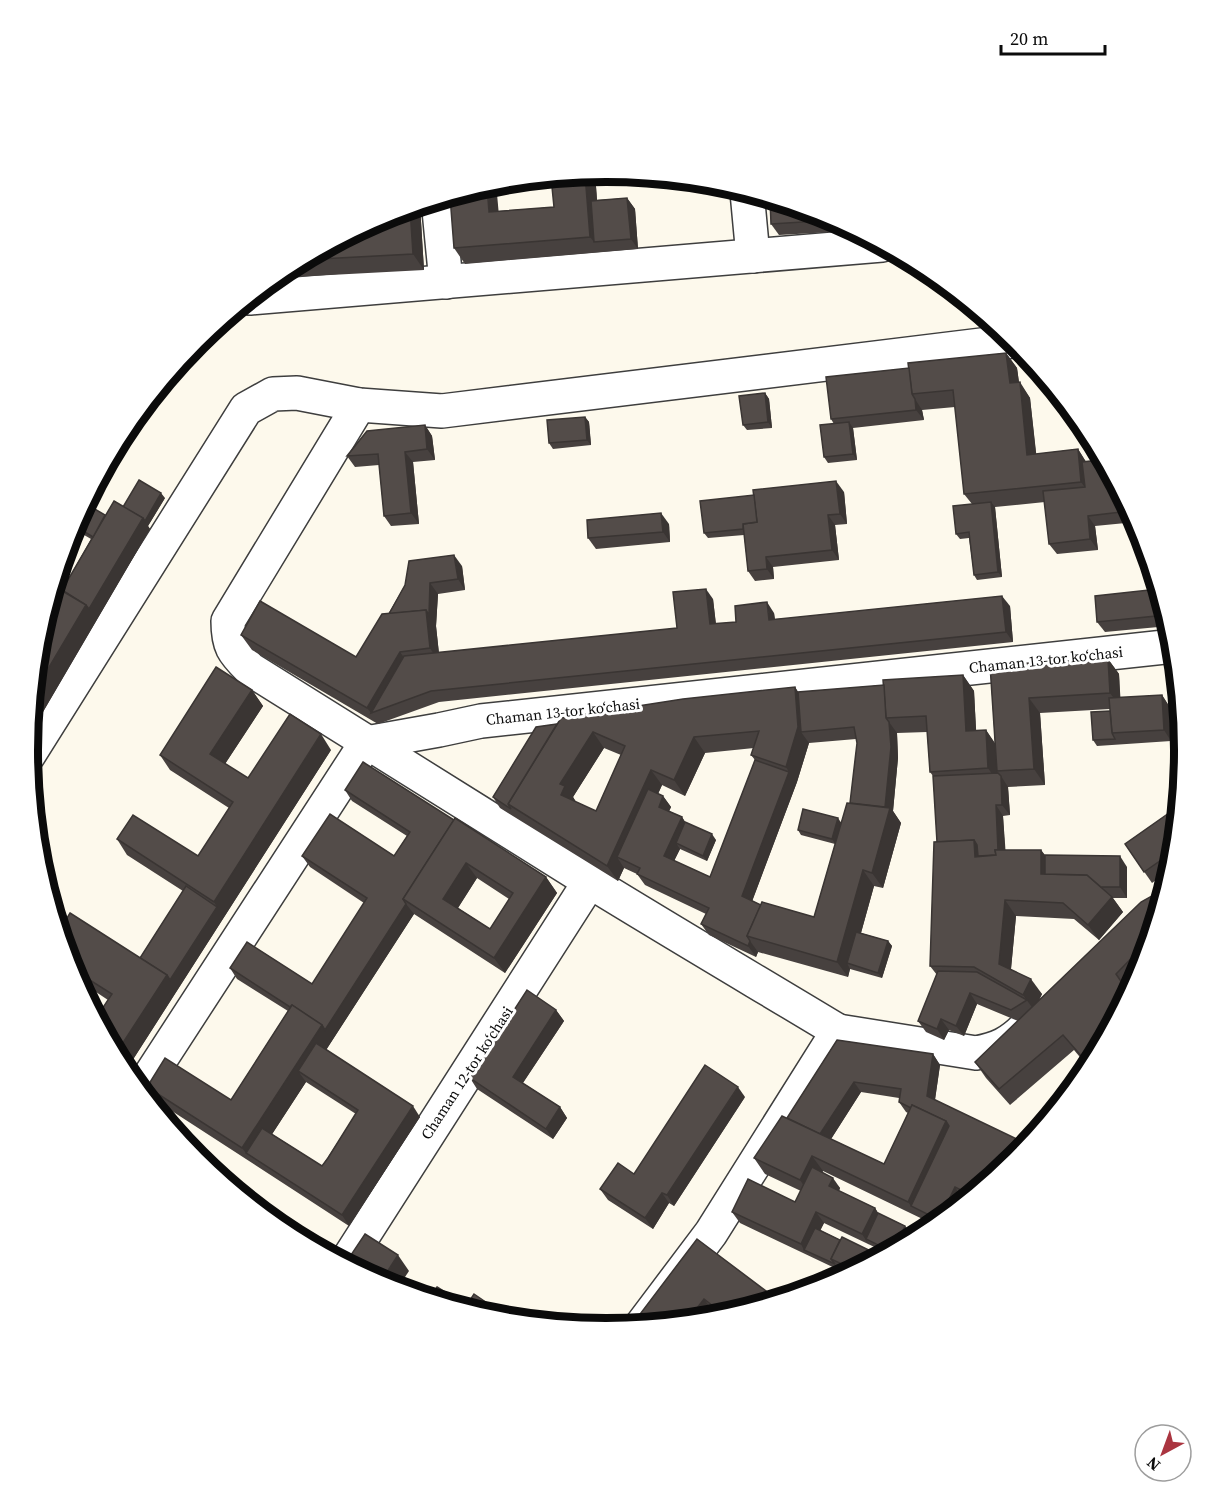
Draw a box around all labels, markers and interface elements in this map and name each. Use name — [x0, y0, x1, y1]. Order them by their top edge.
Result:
scale bar — [1001, 18, 1104, 56]
text: 20 m — [1010, 26, 1048, 51]
street label: Chaman 13-tor koʻchasi — [968, 641, 1124, 678]
street label: Chaman 13-tor koʻchasi — [485, 693, 641, 730]
street label: Chaman 12-tor koʻchasi — [416, 1002, 518, 1143]
north arrow — [1133, 1423, 1193, 1483]
text: N — [1141, 1452, 1165, 1476]

